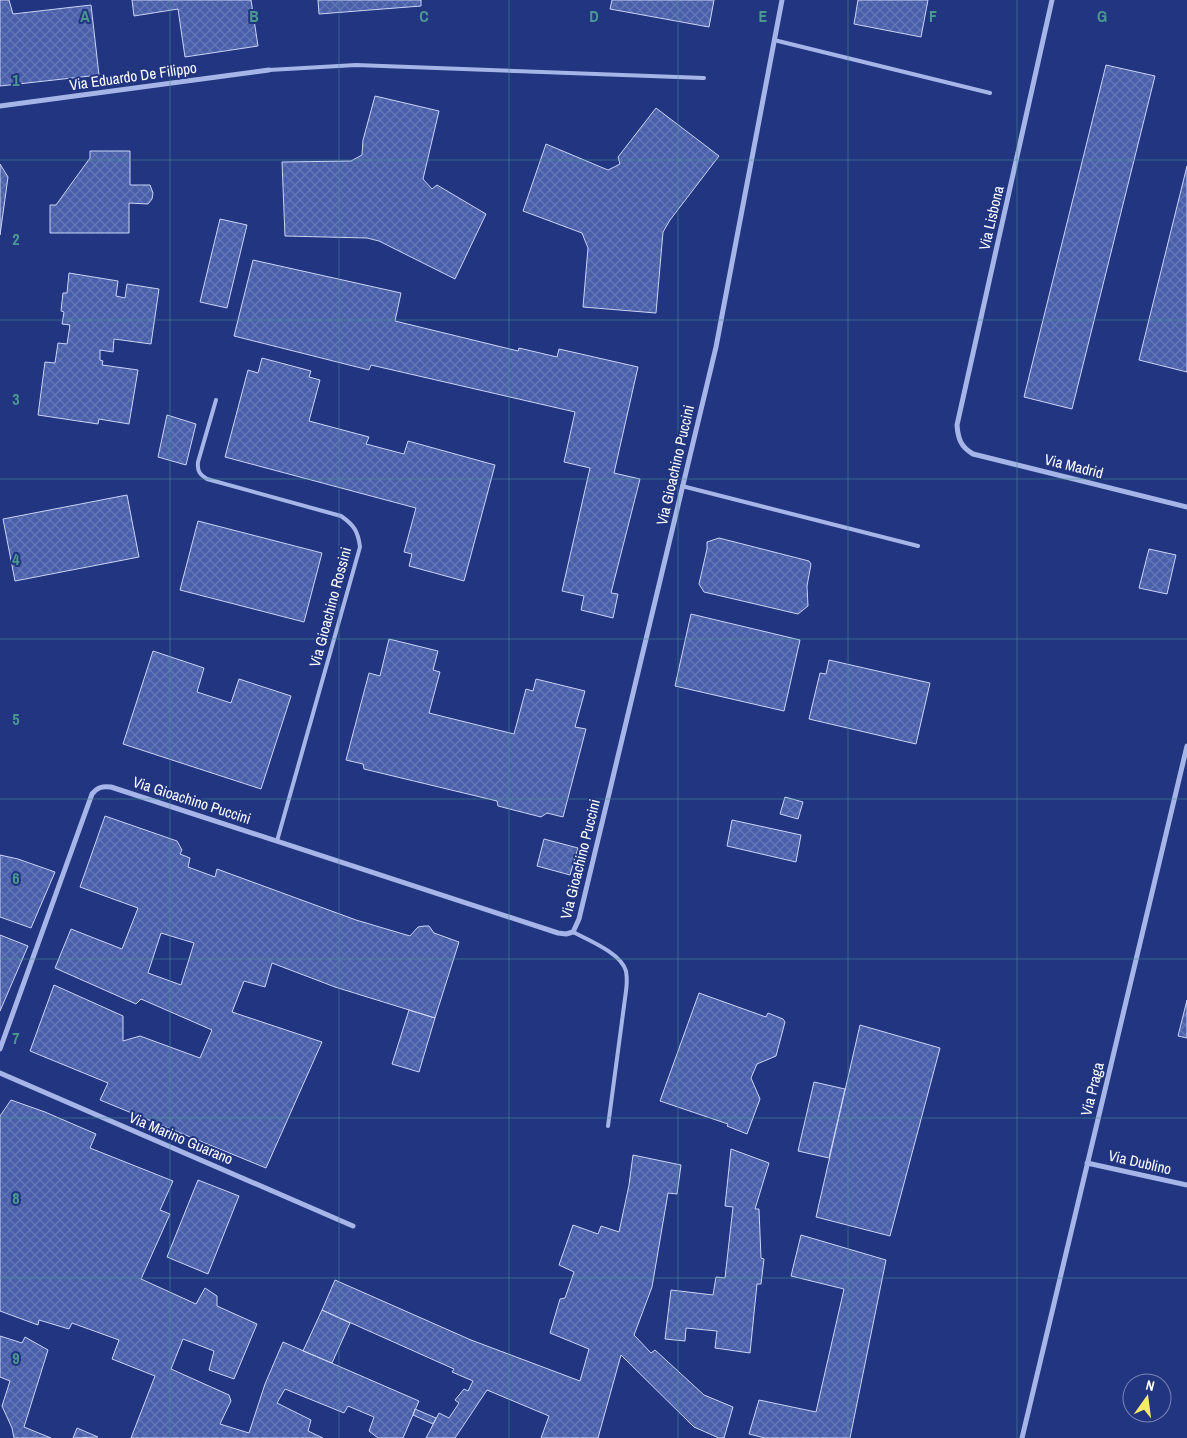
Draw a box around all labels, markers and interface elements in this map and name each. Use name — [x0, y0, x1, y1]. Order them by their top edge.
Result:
text: A — [80, 5, 90, 27]
text: B — [249, 5, 259, 27]
text: C — [419, 5, 429, 27]
text: D — [589, 5, 599, 27]
text: E — [759, 5, 768, 27]
text: F — [929, 5, 937, 27]
text: G — [1097, 5, 1107, 27]
street label: Via Eduardo De Filippo — [68, 57, 198, 95]
text: 1 — [12, 69, 20, 91]
street label: Via Lisbona — [973, 184, 1009, 252]
text: 2 — [12, 228, 20, 250]
text: 3 — [12, 388, 20, 410]
street label: Via Gioachino Puccini — [651, 403, 699, 527]
street label: Via Madrid — [1042, 449, 1106, 483]
street label: Via Gioachino Rossini — [304, 545, 356, 669]
text: 4 — [12, 548, 20, 570]
text: 5 — [12, 708, 20, 730]
street label: Via Gioachino Puccini — [130, 771, 254, 829]
street label: Via Gioachino Puccini — [555, 797, 605, 921]
text: 6 — [12, 867, 20, 889]
text: 7 — [12, 1027, 20, 1049]
street label: Via Praga — [1075, 1060, 1109, 1118]
street label: Via Marino Guarano — [126, 1107, 236, 1169]
street label: Via Dublino — [1106, 1145, 1174, 1179]
text: 8 — [12, 1187, 20, 1209]
text: 9 — [12, 1347, 20, 1369]
north arrow — [1122, 1373, 1172, 1423]
text: N — [1144, 1376, 1156, 1395]

